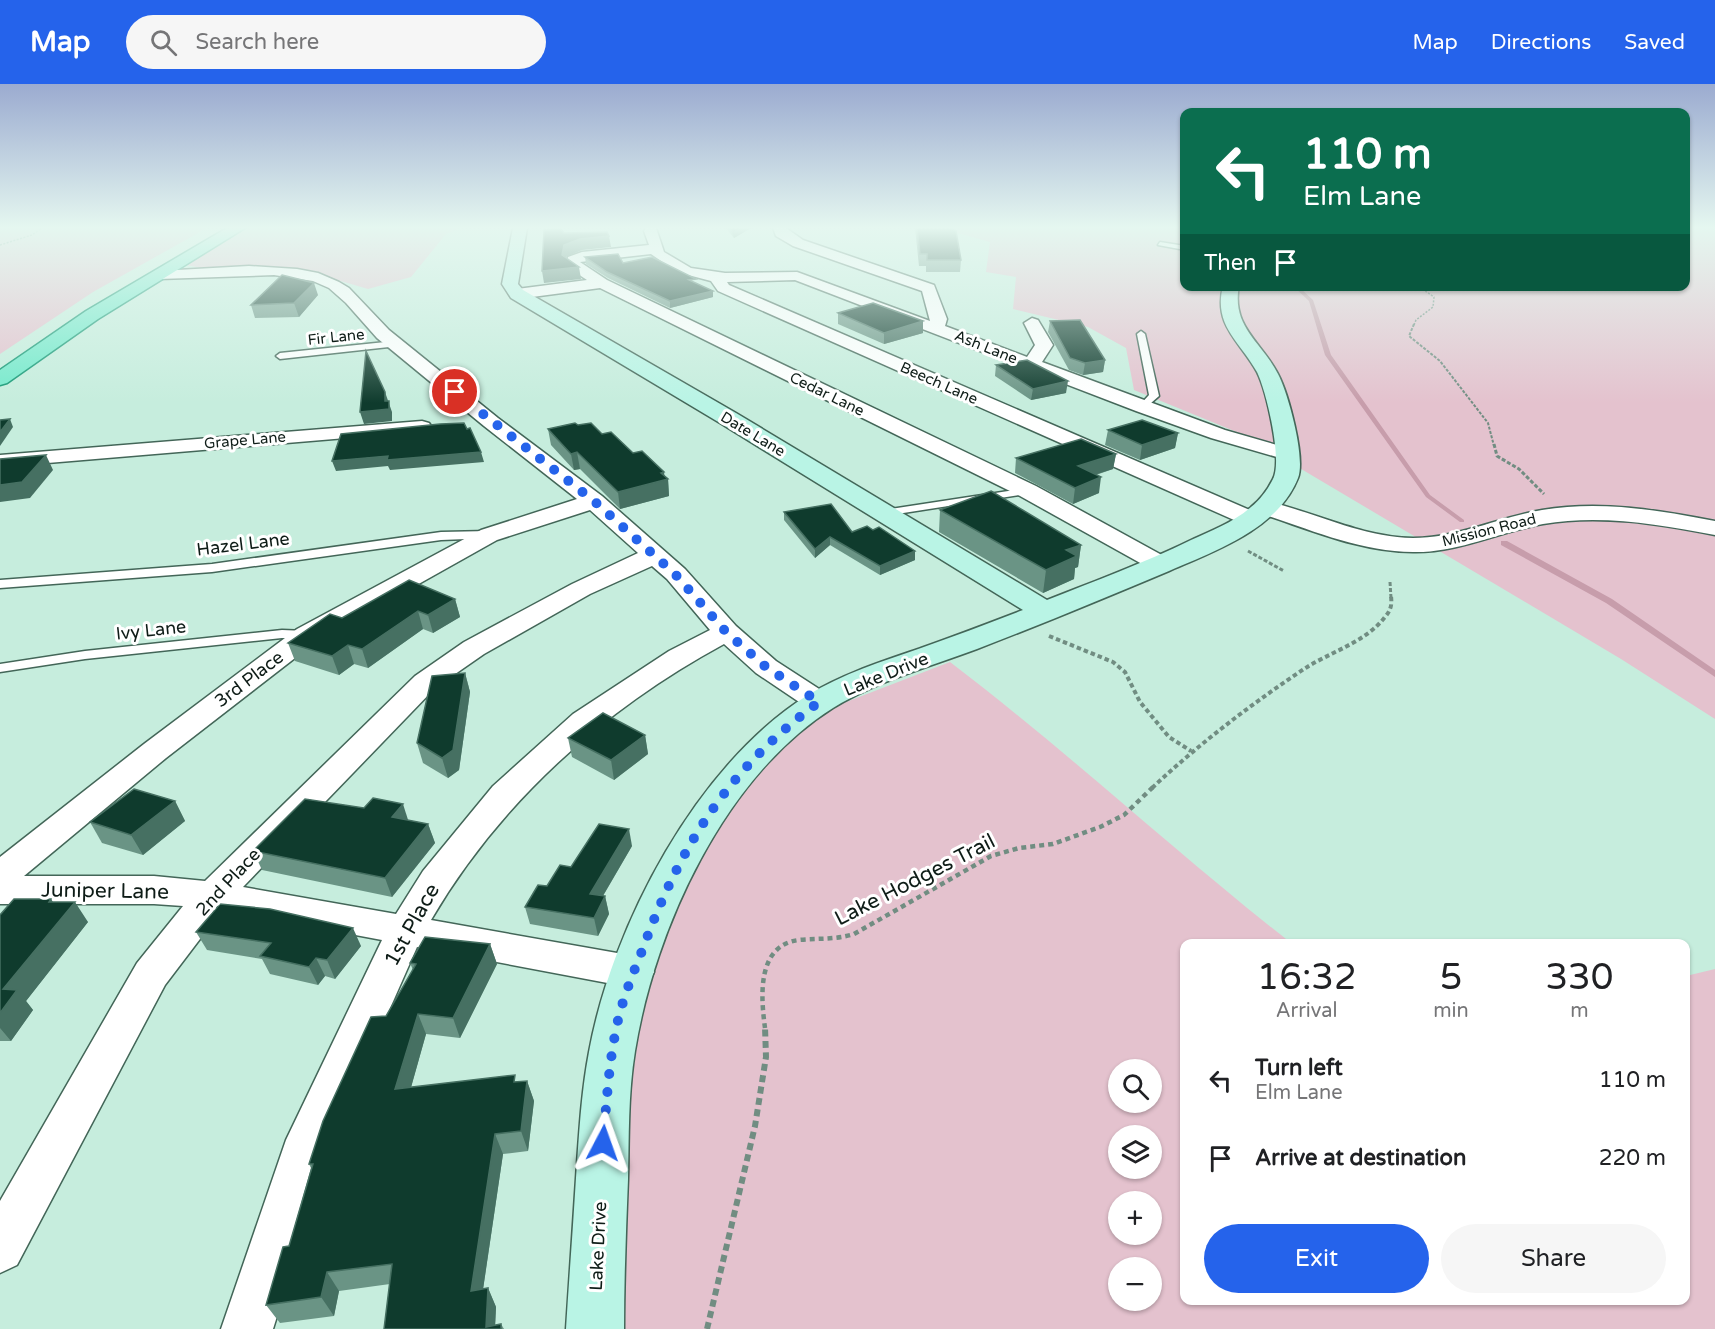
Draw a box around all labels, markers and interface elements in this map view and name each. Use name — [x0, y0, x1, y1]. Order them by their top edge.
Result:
search box — [126, 15, 546, 69]
text: Map — [30, 25, 90, 59]
icon: search — [147, 26, 180, 59]
text: Search here — [195, 29, 319, 55]
text: Map — [1412, 30, 1458, 55]
text: Directions — [1491, 30, 1591, 55]
text: Saved — [1624, 30, 1685, 55]
text: 110 m — [1303, 129, 1432, 180]
icon: left — [1204, 132, 1282, 210]
text: Elm Lane — [1303, 180, 1421, 213]
icon: arrive — [1269, 246, 1302, 279]
text: Then — [1204, 250, 1257, 276]
street label: Fir Lane — [307, 325, 365, 349]
street label: Ash Lane — [952, 326, 1020, 368]
street label: Beech Lane — [897, 358, 981, 408]
pin — [429, 366, 480, 417]
street label: Cedar Lane — [787, 368, 867, 420]
icon: arrive — [438, 375, 471, 408]
street label: Date Lane — [717, 408, 789, 460]
street label: Grape Lane — [203, 427, 287, 453]
street label: Mission Road — [1440, 510, 1538, 550]
street label: Hazel Lane — [195, 527, 291, 561]
street label: Ivy Lane — [115, 615, 187, 645]
street label: 3rd Place — [210, 646, 288, 712]
street label: Lake Drive — [840, 647, 932, 701]
street label: Lake Hodges Trail — [831, 829, 999, 931]
street label: 2nd Place — [191, 844, 265, 920]
street label: Juniper Lane — [41, 877, 169, 905]
street label: 1st Place — [379, 879, 445, 971]
text: 16:32 — [1257, 956, 1357, 999]
text: 5 — [1440, 956, 1462, 999]
text: 330 — [1545, 956, 1613, 999]
text: Arrival — [1276, 999, 1338, 1023]
text: min — [1433, 999, 1469, 1023]
text: m — [1570, 999, 1589, 1023]
text: Turn left — [1255, 1055, 1343, 1081]
map controls — [1108, 1059, 1162, 1311]
button: search — [1108, 1059, 1162, 1113]
icon: left — [1204, 1064, 1237, 1097]
text: 110 m — [1599, 1067, 1666, 1093]
text: Elm Lane — [1255, 1081, 1343, 1105]
position arrow — [571, 1111, 635, 1175]
button: layers — [1108, 1125, 1162, 1179]
icon: arrive — [1204, 1142, 1237, 1175]
text: Arrive at destination — [1255, 1145, 1466, 1171]
text: 220 m — [1599, 1145, 1666, 1171]
button: + — [1108, 1191, 1162, 1245]
street label: Lake Drive — [585, 1201, 611, 1291]
button: Exit — [1204, 1224, 1429, 1293]
button: Share — [1441, 1224, 1666, 1293]
button: − — [1108, 1257, 1162, 1311]

